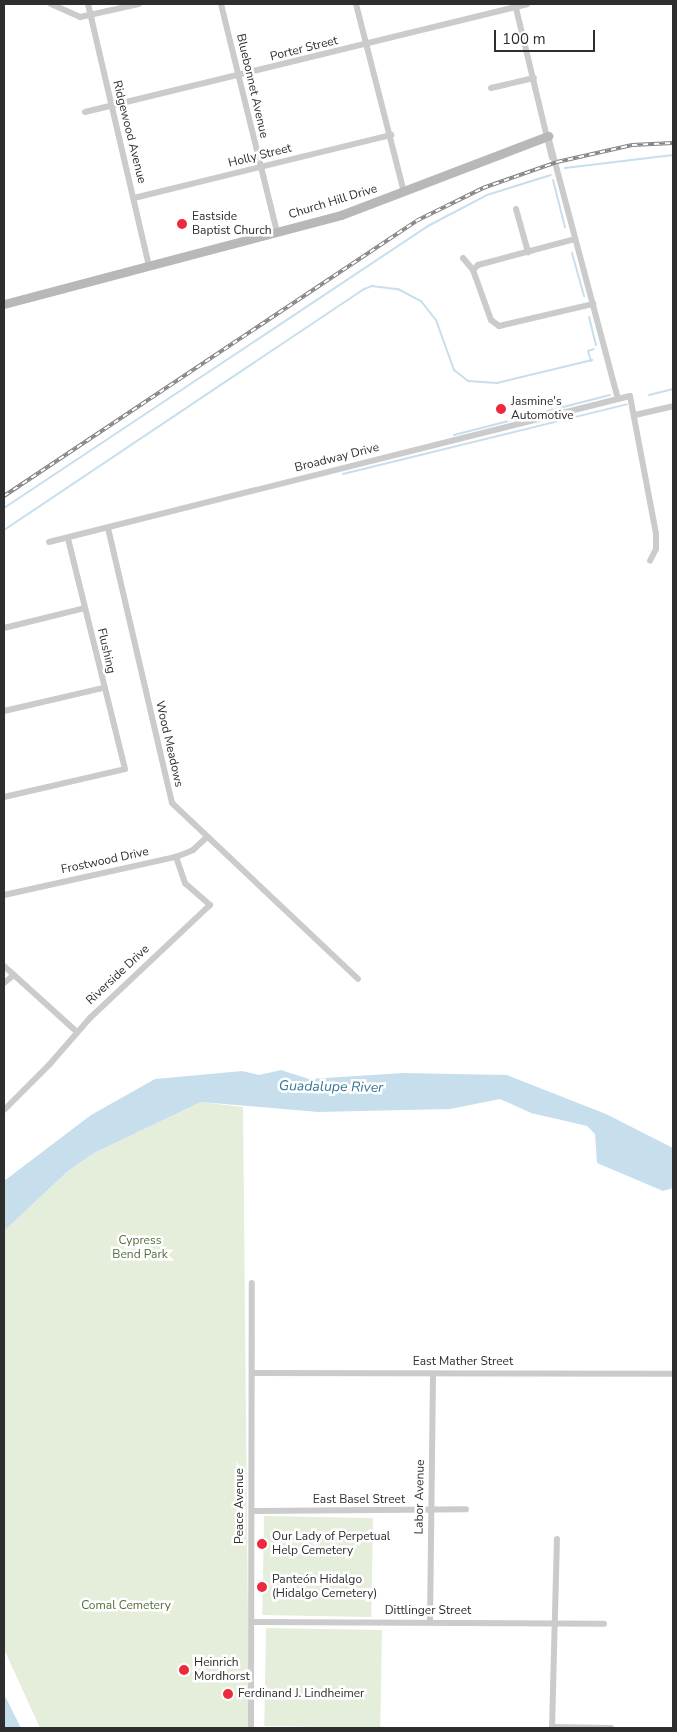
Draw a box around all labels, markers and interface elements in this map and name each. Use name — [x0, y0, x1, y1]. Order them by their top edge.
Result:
scale bar — [497, 20, 598, 52]
text: 100 m — [502, 29, 546, 49]
street label: Bluebonnet Avenue — [233, 32, 271, 140]
street label: Porter Street — [269, 34, 339, 64]
street label: Ridgewood Avenue — [109, 79, 149, 185]
street label: Holly Street — [227, 141, 293, 171]
street label: Church Hill Drive — [287, 182, 379, 222]
place label: Eastside Baptist Church — [192, 210, 272, 238]
marker: Eastside Baptist Church — [176, 218, 188, 230]
place label: Jasmine's Automotive — [511, 395, 574, 423]
marker: Jasmine's Automotive — [495, 403, 507, 415]
street label: Broadway Drive — [293, 441, 381, 475]
street label: Flushing — [94, 627, 118, 675]
street label: Wood Meadows — [152, 699, 186, 789]
street label: Frostwood Drive — [60, 845, 150, 877]
street label: Riverside Drive — [83, 942, 153, 1008]
water label: Guadalupe River — [279, 1078, 383, 1096]
park label: Cypress Bend Park — [112, 1234, 168, 1262]
street label: East Mather Street — [413, 1355, 513, 1369]
street label: Labor Avenue — [412, 1459, 428, 1535]
street label: Peace Avenue — [233, 1468, 247, 1544]
street label: East Basel Street — [313, 1493, 405, 1507]
place label: Our Lady of Perpetual Help Cemetery — [272, 1530, 390, 1558]
marker: Our Lady of Perpetual Help Cemetery — [256, 1538, 268, 1550]
place label: Panteón Hidalgo (Hidalgo Cemetery) — [272, 1573, 377, 1601]
marker: Panteón Hidalgo (Hidalgo Cemetery) — [256, 1581, 268, 1593]
park label: Comal Cemetery — [81, 1599, 171, 1613]
street label: Dittlinger Street — [385, 1604, 471, 1618]
place label: Heinrich Mordhorst — [194, 1656, 250, 1684]
marker: Heinrich Mordhorst — [178, 1664, 190, 1676]
place label: Ferdinand J. Lindheimer — [238, 1687, 364, 1701]
marker: Ferdinand J. Lindheimer — [222, 1688, 234, 1700]

